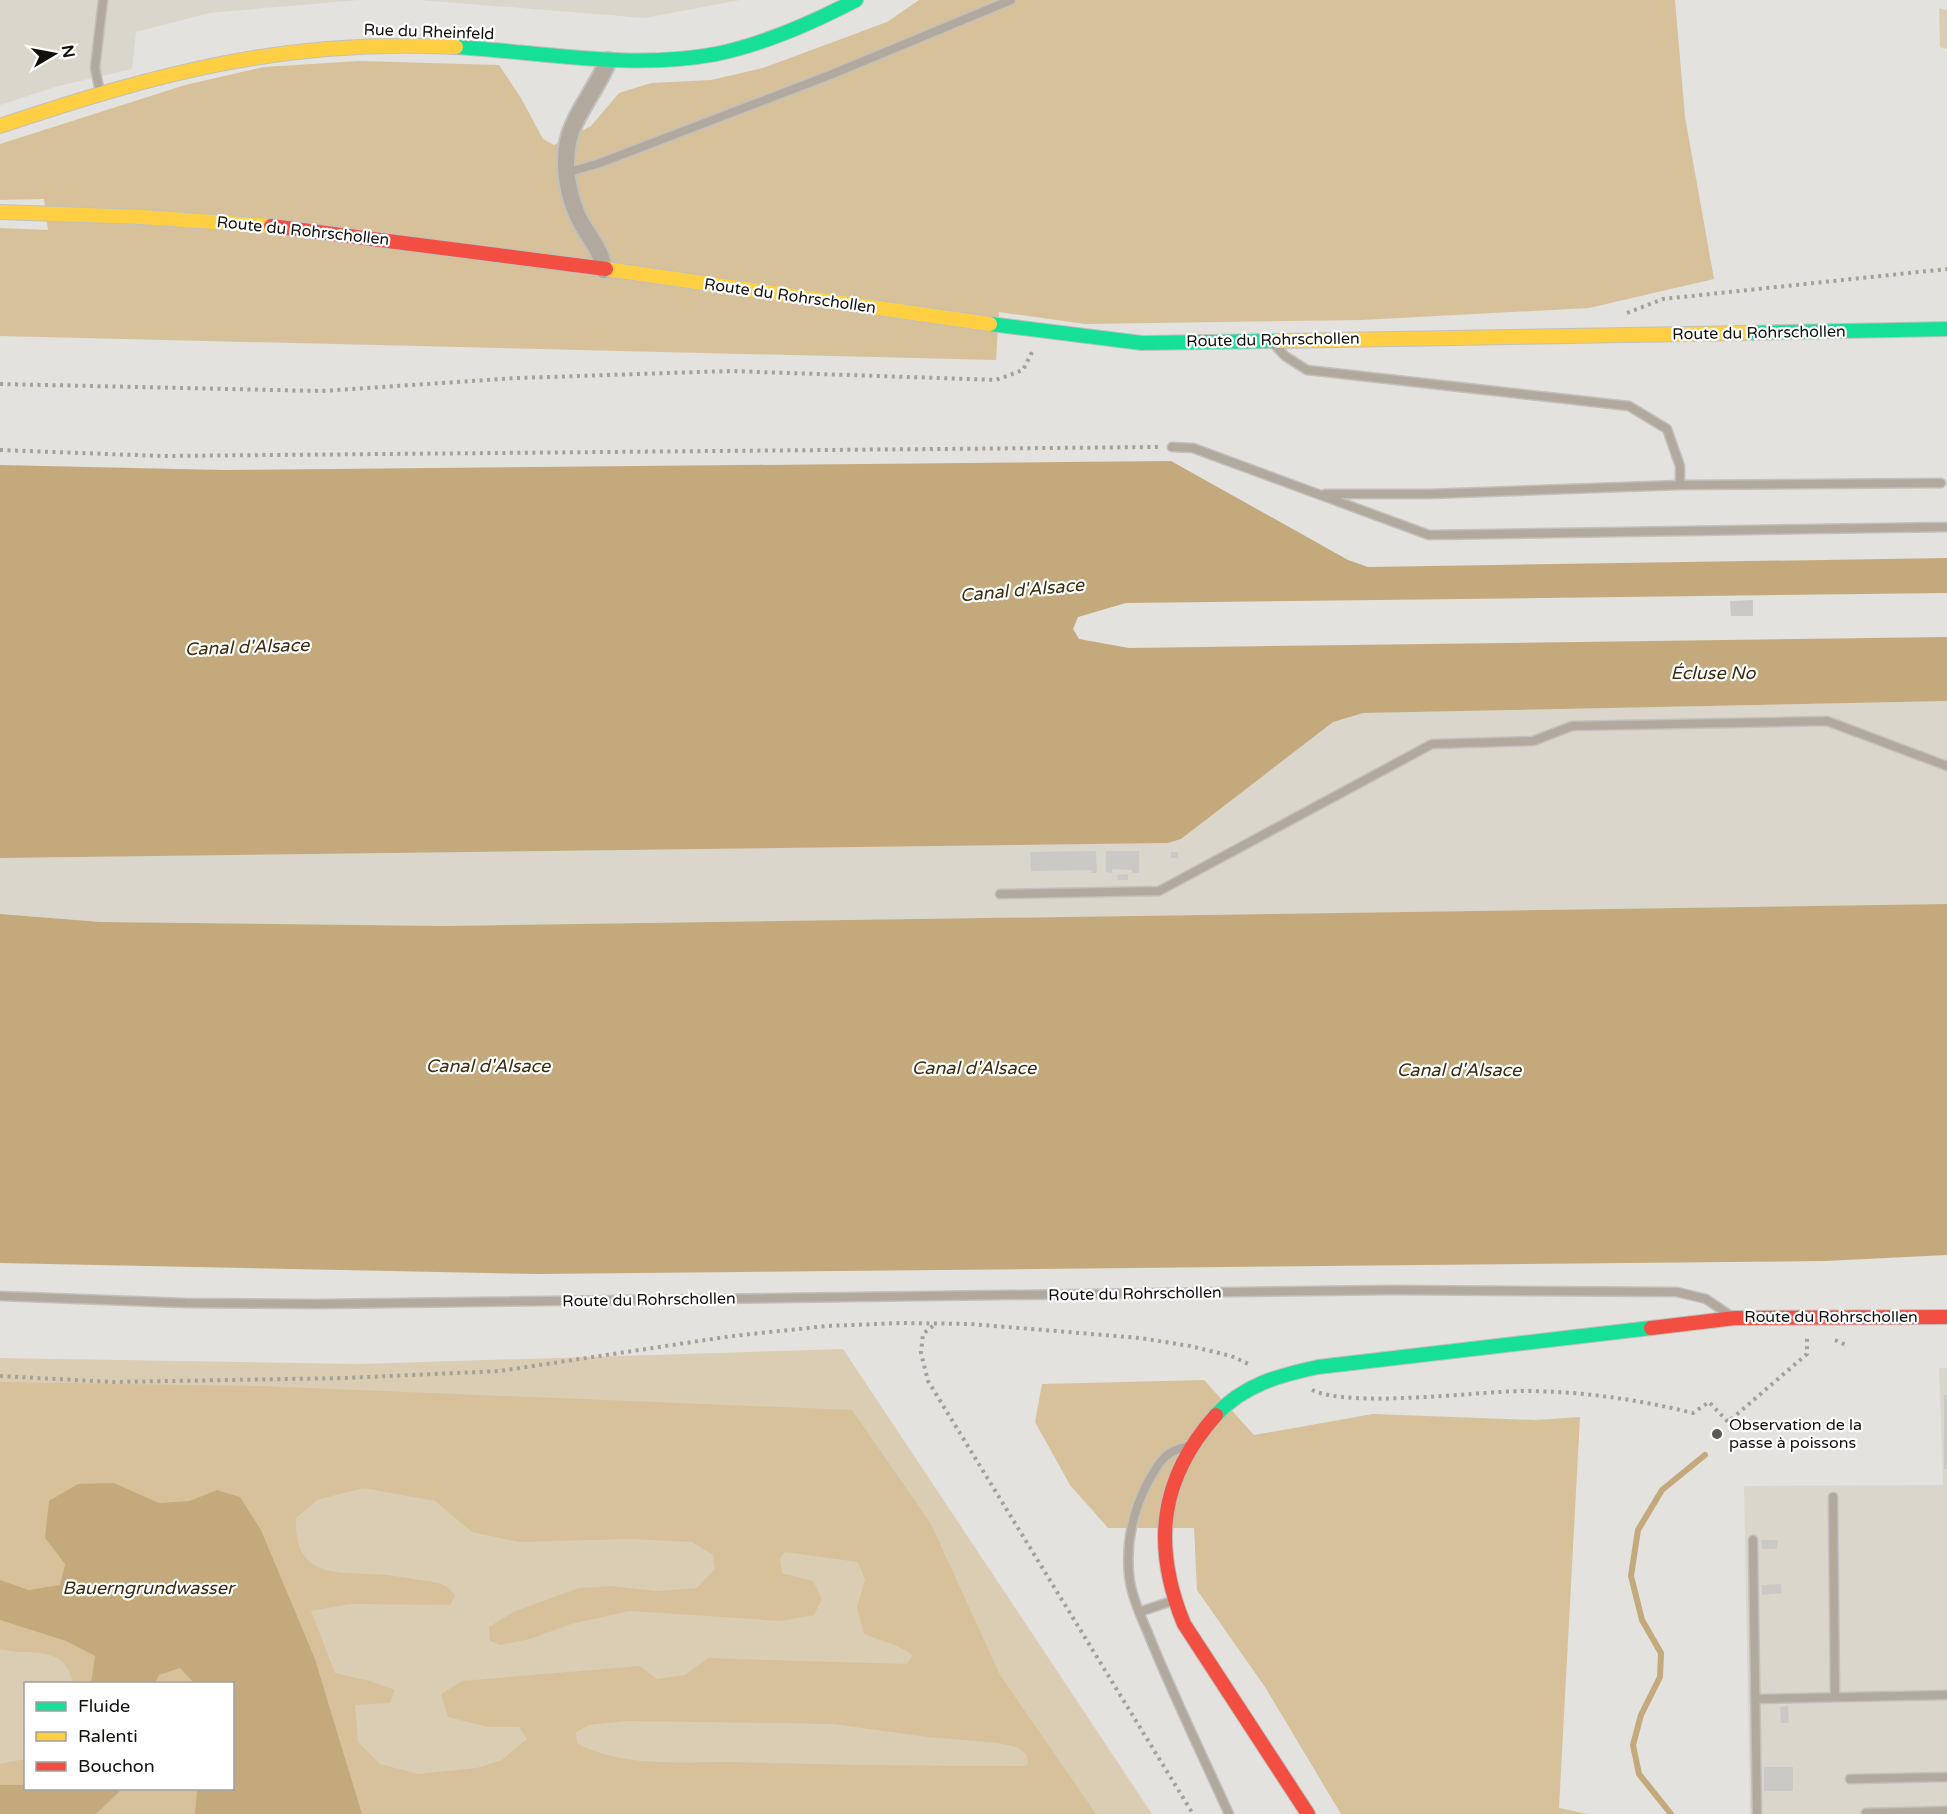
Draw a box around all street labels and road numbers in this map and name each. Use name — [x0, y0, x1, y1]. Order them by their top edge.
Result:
street label: Rue du Rheinfeld — [363, 20, 495, 44]
street label: Route du Rohrschollen — [216, 212, 390, 250]
street label: Route du Rohrschollen — [703, 274, 877, 318]
street label: Route du Rohrschollen — [1672, 321, 1846, 345]
street label: Route du Rohrschollen — [1186, 328, 1360, 352]
street label: Route du Rohrschollen — [1048, 1282, 1222, 1306]
street label: Route du Rohrschollen — [562, 1288, 736, 1312]
street label: Route du Rohrschollen — [1744, 1307, 1918, 1327]

